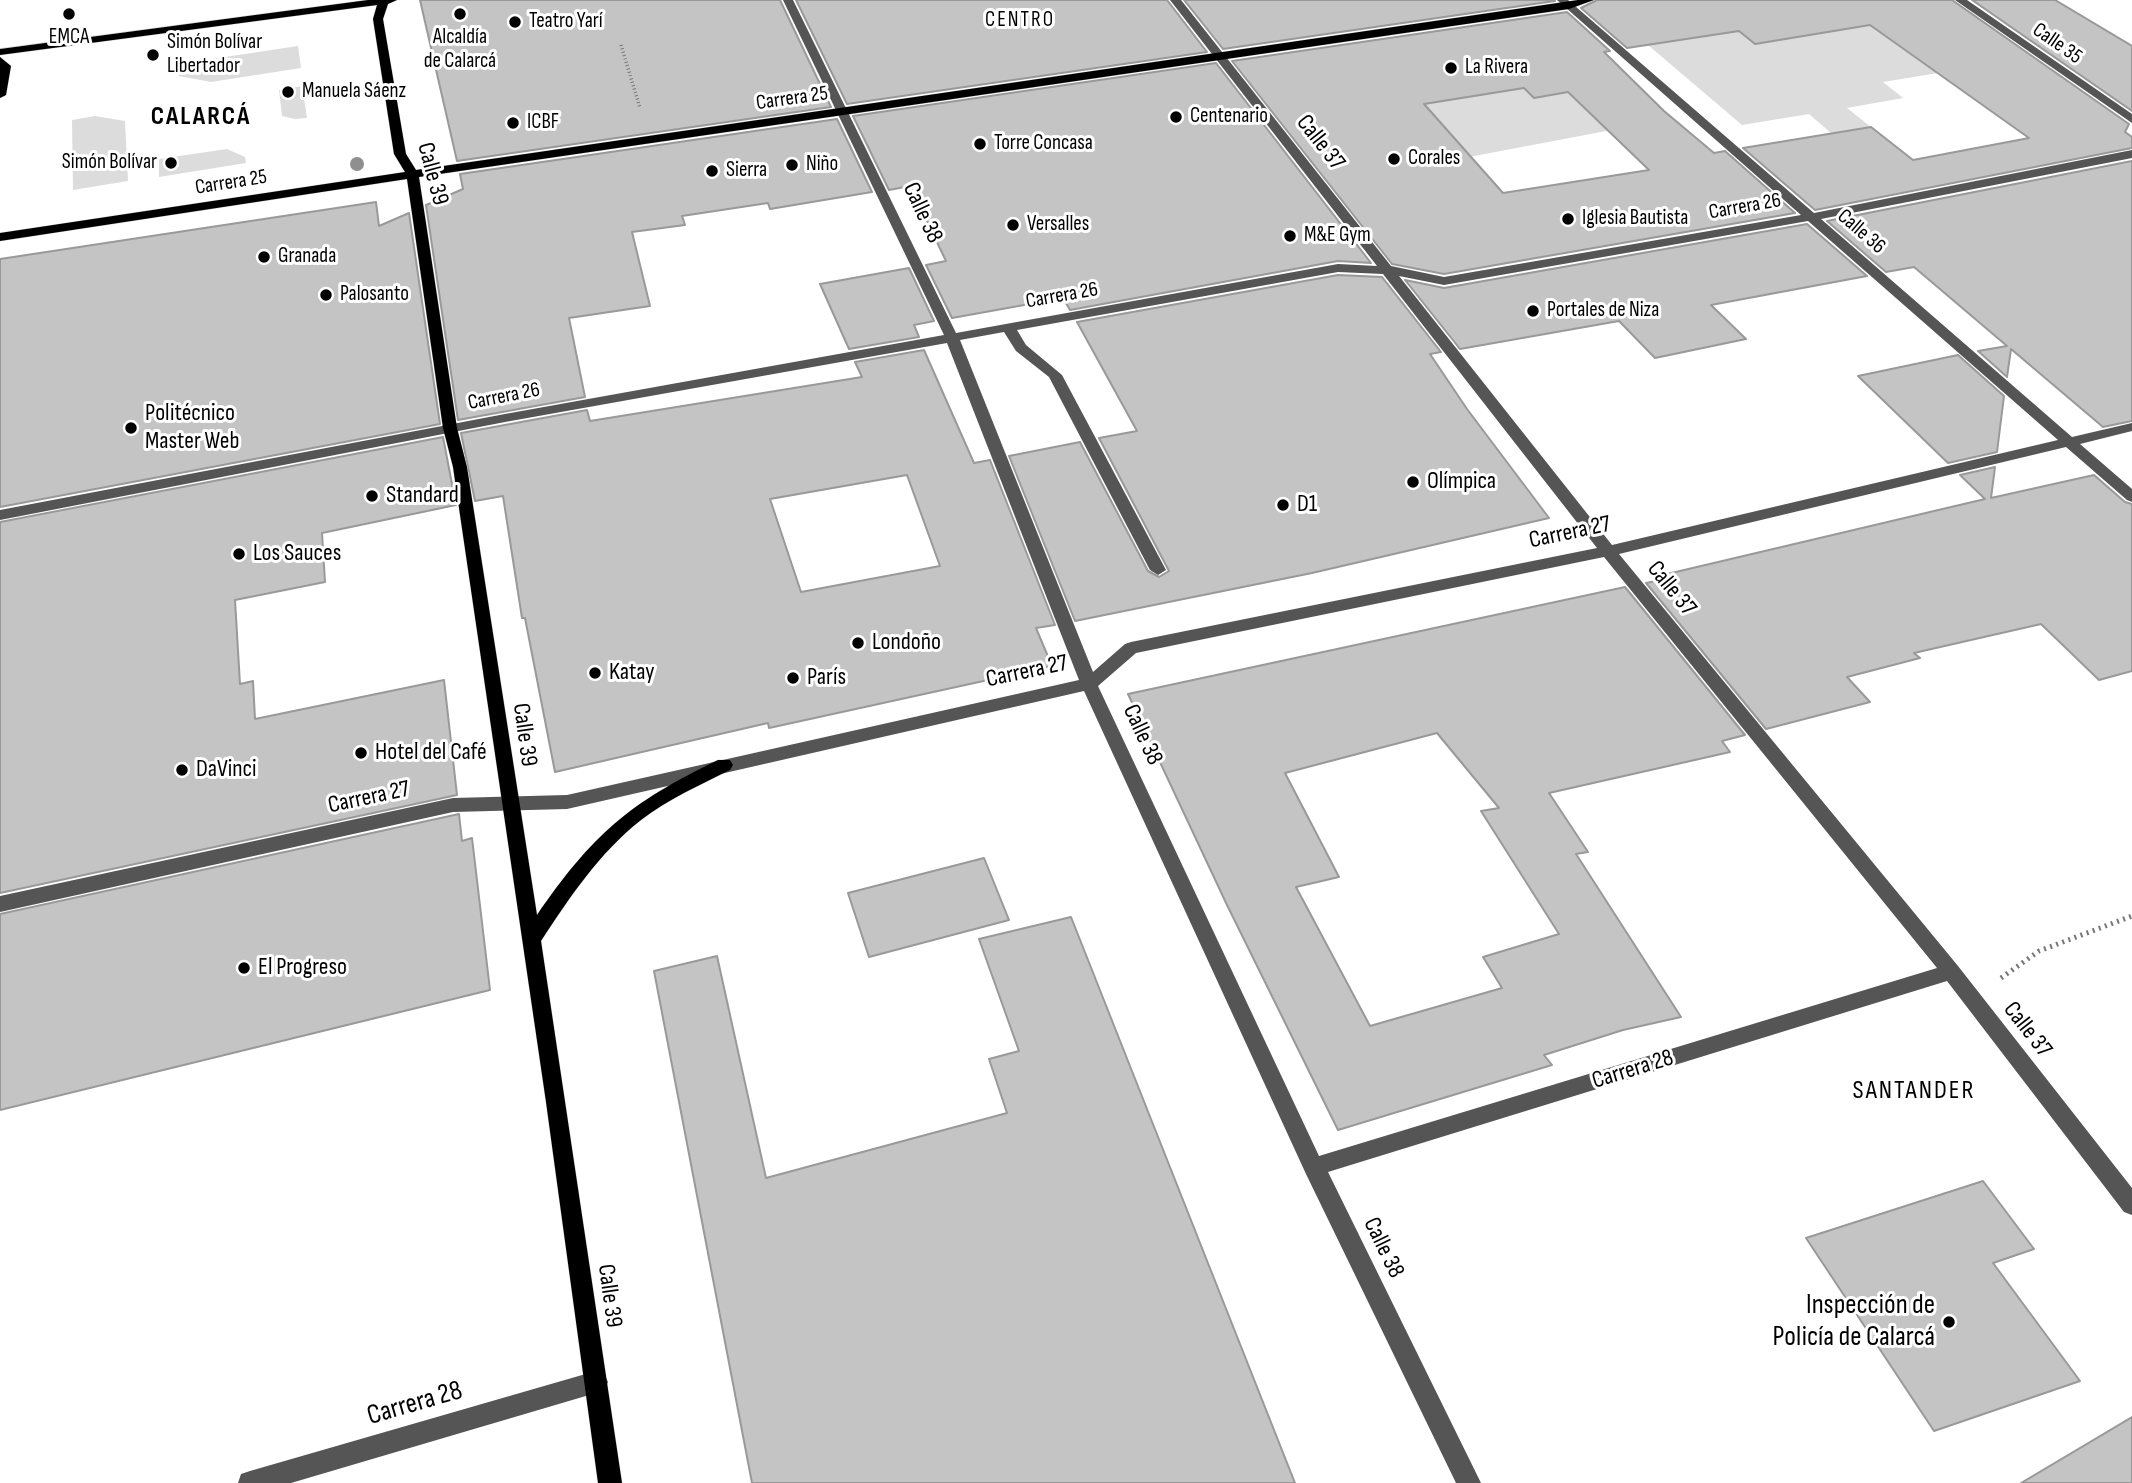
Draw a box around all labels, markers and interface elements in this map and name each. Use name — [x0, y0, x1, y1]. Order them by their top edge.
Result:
marker: EMCA — [61, 6, 77, 22]
marker: Alcaldía de Calarcá — [452, 6, 468, 22]
district label: CENTRO — [986, 8, 1054, 34]
place label: Teatro Yarí — [529, 9, 603, 35]
marker: Teatro Yarí — [507, 14, 523, 30]
street label: Calle 35 — [2027, 18, 2087, 70]
place label: EMCA — [49, 25, 89, 51]
place label: Alcaldía de Calarcá — [424, 25, 496, 75]
place label: Simón Bolívar Libertador — [167, 30, 262, 80]
marker: Simón Bolívar Libertador — [145, 47, 161, 63]
place label: La Rivera — [1465, 55, 1528, 81]
marker: La Rivera — [1443, 60, 1459, 76]
place label: Manuela Sáenz — [302, 79, 406, 105]
street label: Carrera 25 — [754, 81, 830, 117]
marker: Manuela Sáenz — [280, 84, 296, 100]
district label: CALARCÁ — [152, 101, 250, 133]
place label: Centenario — [1190, 104, 1268, 130]
marker: Centenario — [1168, 109, 1184, 125]
place label: ICBF — [527, 110, 559, 136]
street label: Calle 37 — [1289, 110, 1351, 176]
marker: ICBF — [505, 115, 521, 131]
place label: Torre Concasa — [994, 131, 1093, 157]
marker: Torre Concasa — [972, 136, 988, 152]
street label: Calle 39 — [410, 140, 454, 208]
place label: Corales — [1408, 146, 1460, 172]
place label: Simón Bolívar — [62, 150, 157, 176]
marker: Corales — [1386, 151, 1402, 167]
place label: Niño — [806, 152, 838, 178]
marker: Simón Bolívar — [163, 155, 179, 171]
marker: Niño — [784, 157, 800, 173]
place label: Sierra — [726, 158, 767, 184]
marker: Sierra — [704, 163, 720, 179]
street label: Carrera 25 — [193, 165, 269, 201]
street label: Calle 38 — [896, 178, 948, 248]
street label: Carrera 26 — [1707, 188, 1783, 226]
street label: Calle 36 — [1832, 204, 1890, 260]
place label: Iglesia Bautista — [1582, 206, 1688, 232]
marker: Iglesia Bautista — [1560, 211, 1576, 227]
place label: Versalles — [1027, 212, 1089, 238]
marker: Versalles — [1005, 217, 1021, 233]
place label: M&E Gym — [1304, 223, 1371, 249]
marker: M&E Gym — [1282, 228, 1298, 244]
place label: Granada — [278, 244, 336, 270]
marker: Granada — [256, 249, 272, 265]
street label: Carrera 26 — [1024, 277, 1100, 315]
place label: Palosanto — [340, 282, 409, 308]
marker: Palosanto — [318, 287, 334, 303]
place label: Portales de Niza — [1547, 298, 1659, 324]
marker: Portales de Niza — [1525, 303, 1541, 319]
street label: Carrera 26 — [466, 378, 542, 416]
place label: Politécnico Master Web — [145, 400, 239, 456]
marker: Politécnico Master Web — [123, 420, 139, 436]
place label: Olímpica — [1427, 468, 1496, 496]
marker: Olímpica — [1405, 474, 1421, 490]
place label: Standard — [386, 482, 459, 510]
marker: Standard — [364, 488, 380, 504]
place label: D1 — [1297, 491, 1317, 519]
marker: D1 — [1275, 497, 1291, 513]
street label: Carrera 27 — [1527, 510, 1613, 556]
place label: Los Sauces — [253, 540, 341, 568]
marker: Los Sauces — [231, 546, 247, 562]
street label: Calle 37 — [1640, 556, 1702, 622]
place label: Londoño — [872, 629, 941, 657]
marker: Londoño — [850, 635, 866, 651]
street label: Carrera 27 — [984, 649, 1070, 695]
place label: Katay — [609, 659, 655, 687]
place label: París — [807, 664, 846, 692]
marker: Katay — [587, 665, 603, 681]
marker: París — [785, 670, 801, 686]
street label: Calle 38 — [1116, 700, 1168, 770]
street label: Calle 39 — [505, 702, 543, 768]
place label: Hotel del Café — [375, 739, 487, 767]
marker: Hotel del Café — [353, 745, 369, 761]
place label: DaVinci — [196, 756, 256, 784]
marker: DaVinci — [174, 762, 190, 778]
street label: Carrera 27 — [326, 775, 412, 821]
place label: El Progreso — [258, 954, 347, 982]
marker: El Progreso — [236, 960, 252, 976]
street label: Calle 37 — [1996, 997, 2058, 1063]
street label: Carrera 28 — [1589, 1044, 1677, 1096]
district label: SANTANDER — [1854, 1075, 1974, 1107]
street label: Calle 38 — [1356, 1213, 1410, 1283]
street label: Calle 39 — [590, 1263, 628, 1329]
place label: Inspección de Policía de Calarcá — [1772, 1289, 1935, 1355]
marker: Inspección de Policía de Calarcá — [1941, 1314, 1957, 1330]
street label: Carrera 28 — [364, 1374, 466, 1434]

